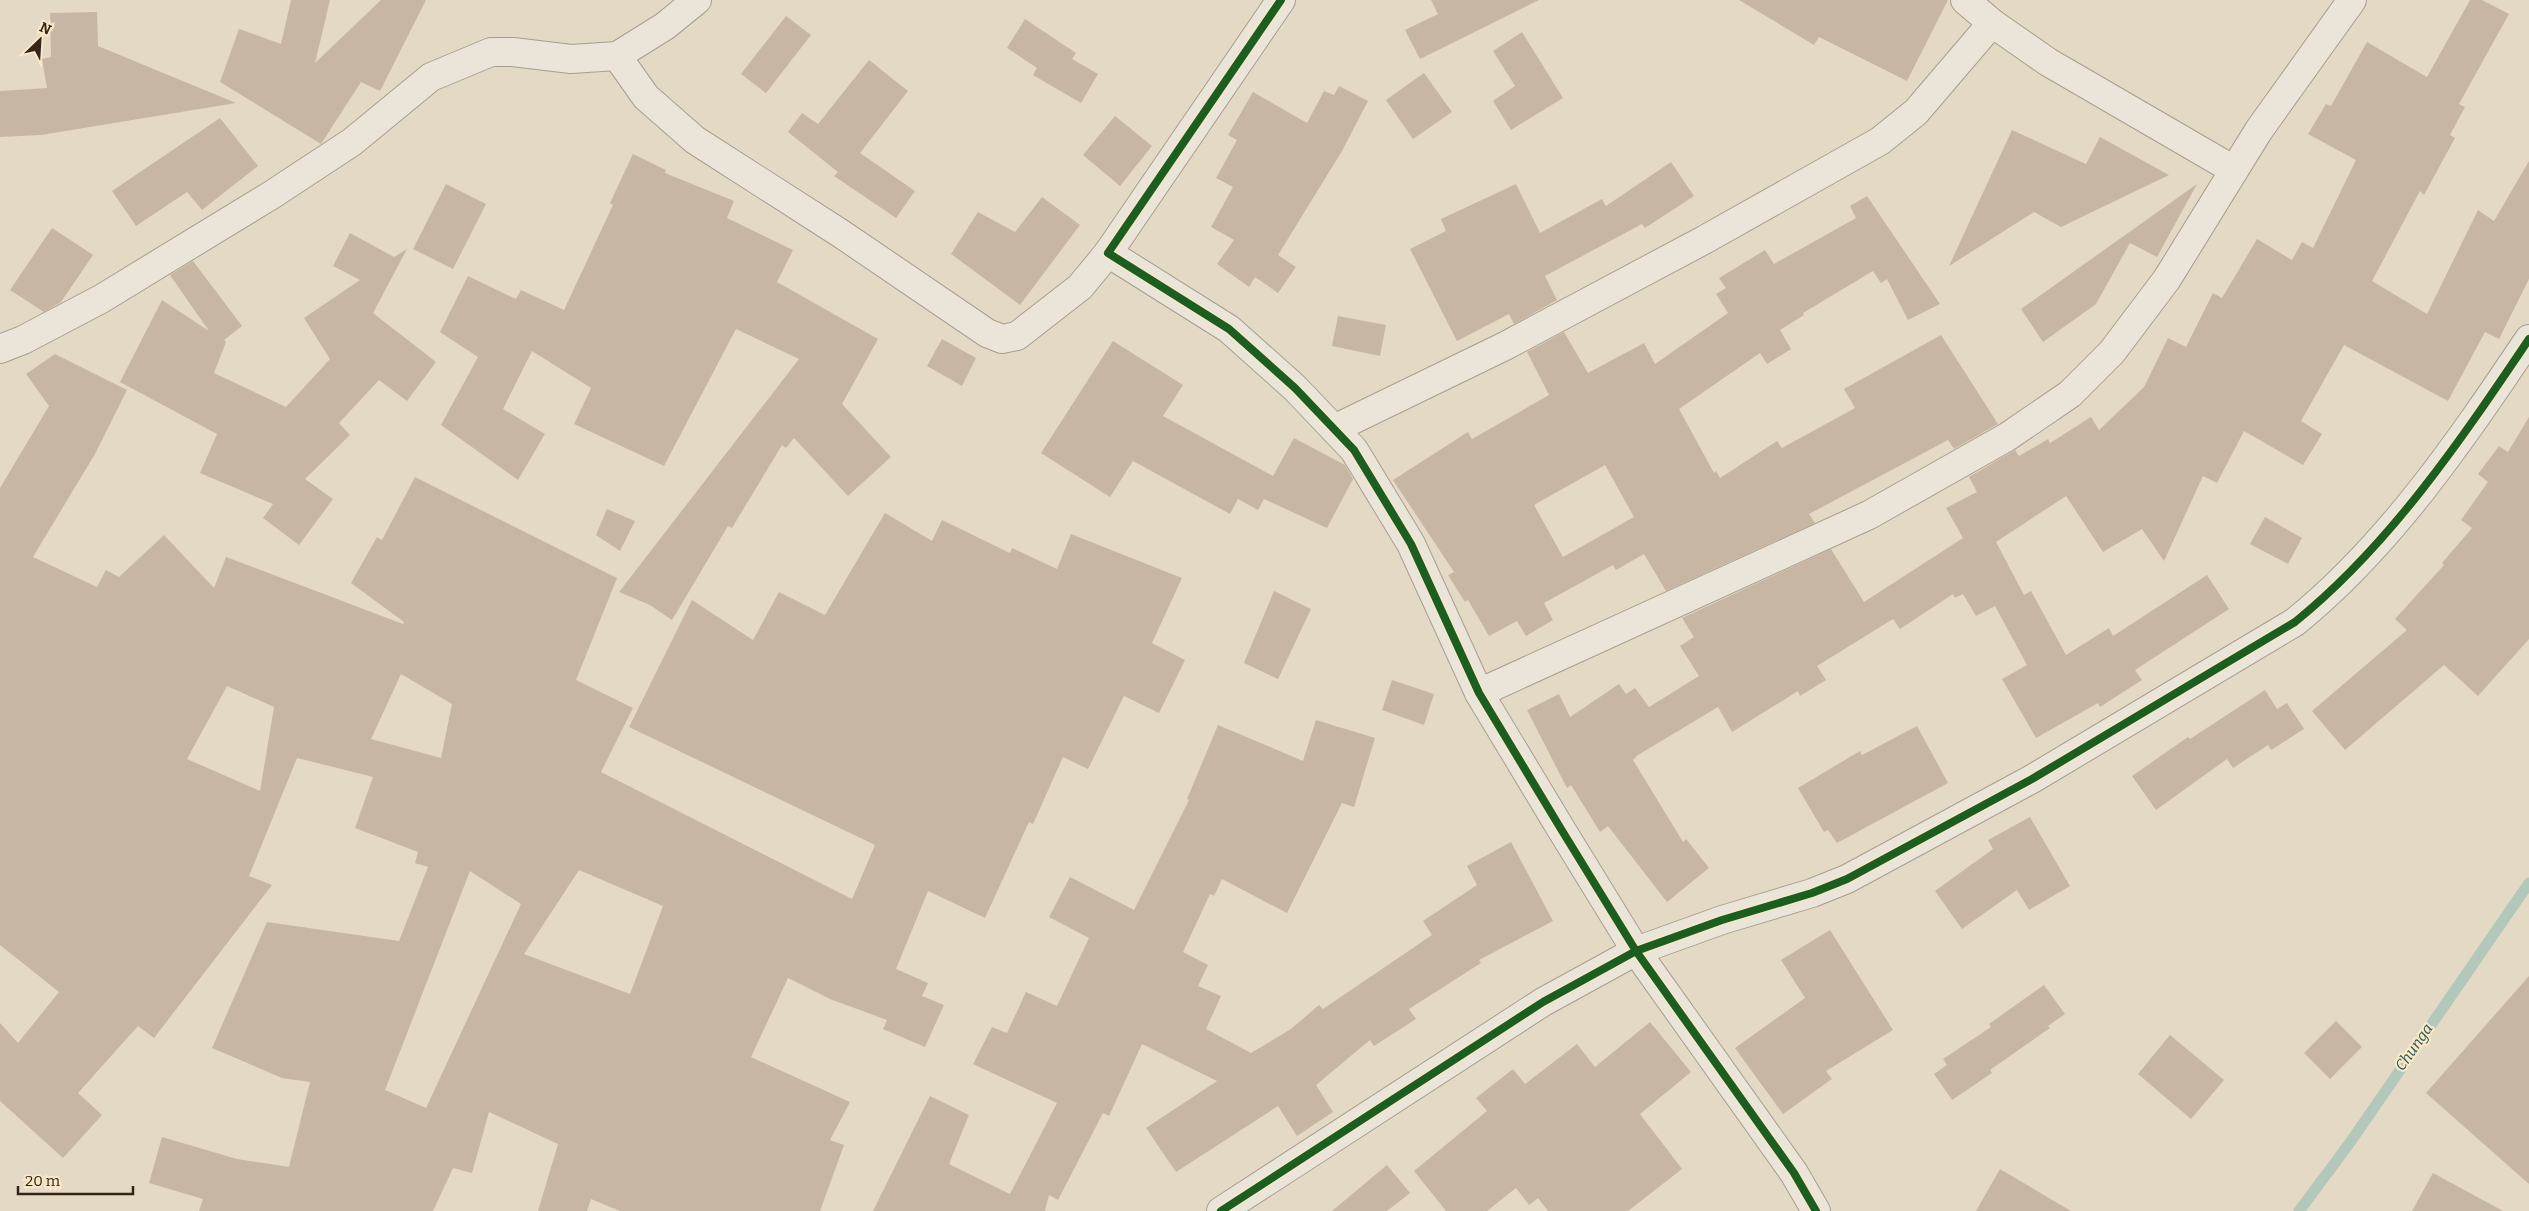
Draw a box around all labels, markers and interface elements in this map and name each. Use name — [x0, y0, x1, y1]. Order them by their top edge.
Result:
north arrow — [15, 15, 65, 65]
text: N — [37, 19, 54, 39]
water label: Chunga — [2391, 1020, 2437, 1074]
scale bar — [18, 1164, 132, 1196]
text: 20 m — [25, 1172, 61, 1190]

